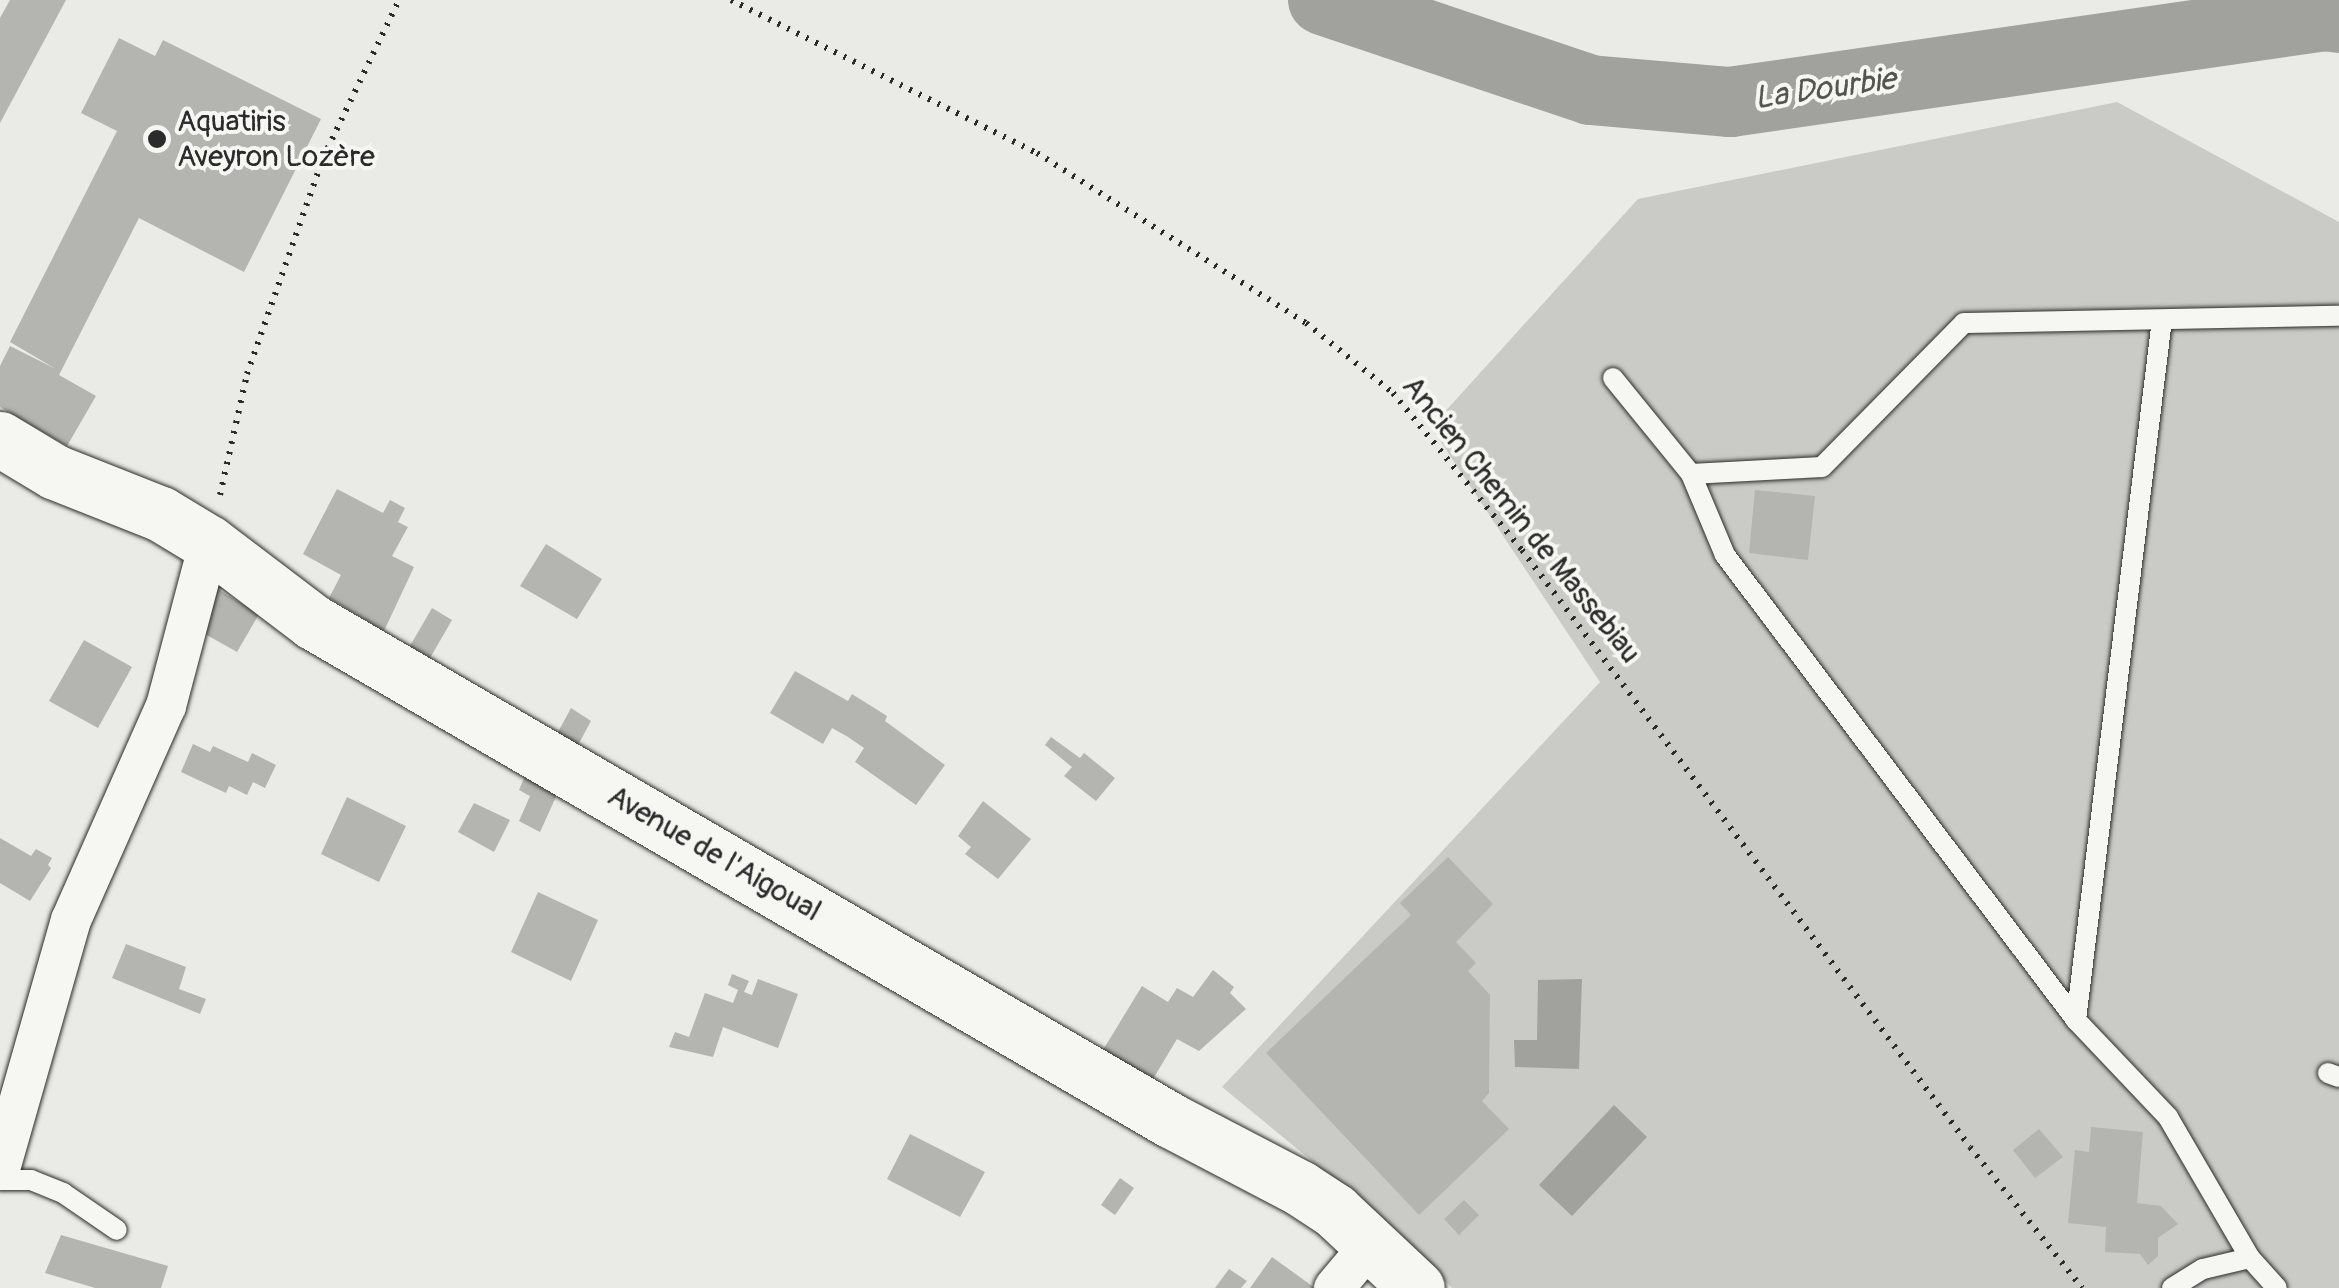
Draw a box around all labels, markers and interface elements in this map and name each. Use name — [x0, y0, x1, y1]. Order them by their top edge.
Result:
water label: La Dourbie — [1752, 60, 1898, 118]
place label: Aquatiris Aveyron Lozère — [177, 104, 375, 174]
marker: Aquatiris Aveyron Lozère — [146, 128, 168, 150]
street label: Ancien Chemin de Massebiau — [1394, 369, 1648, 671]
street label: Avenue de l'Aigoual — [601, 778, 827, 930]

